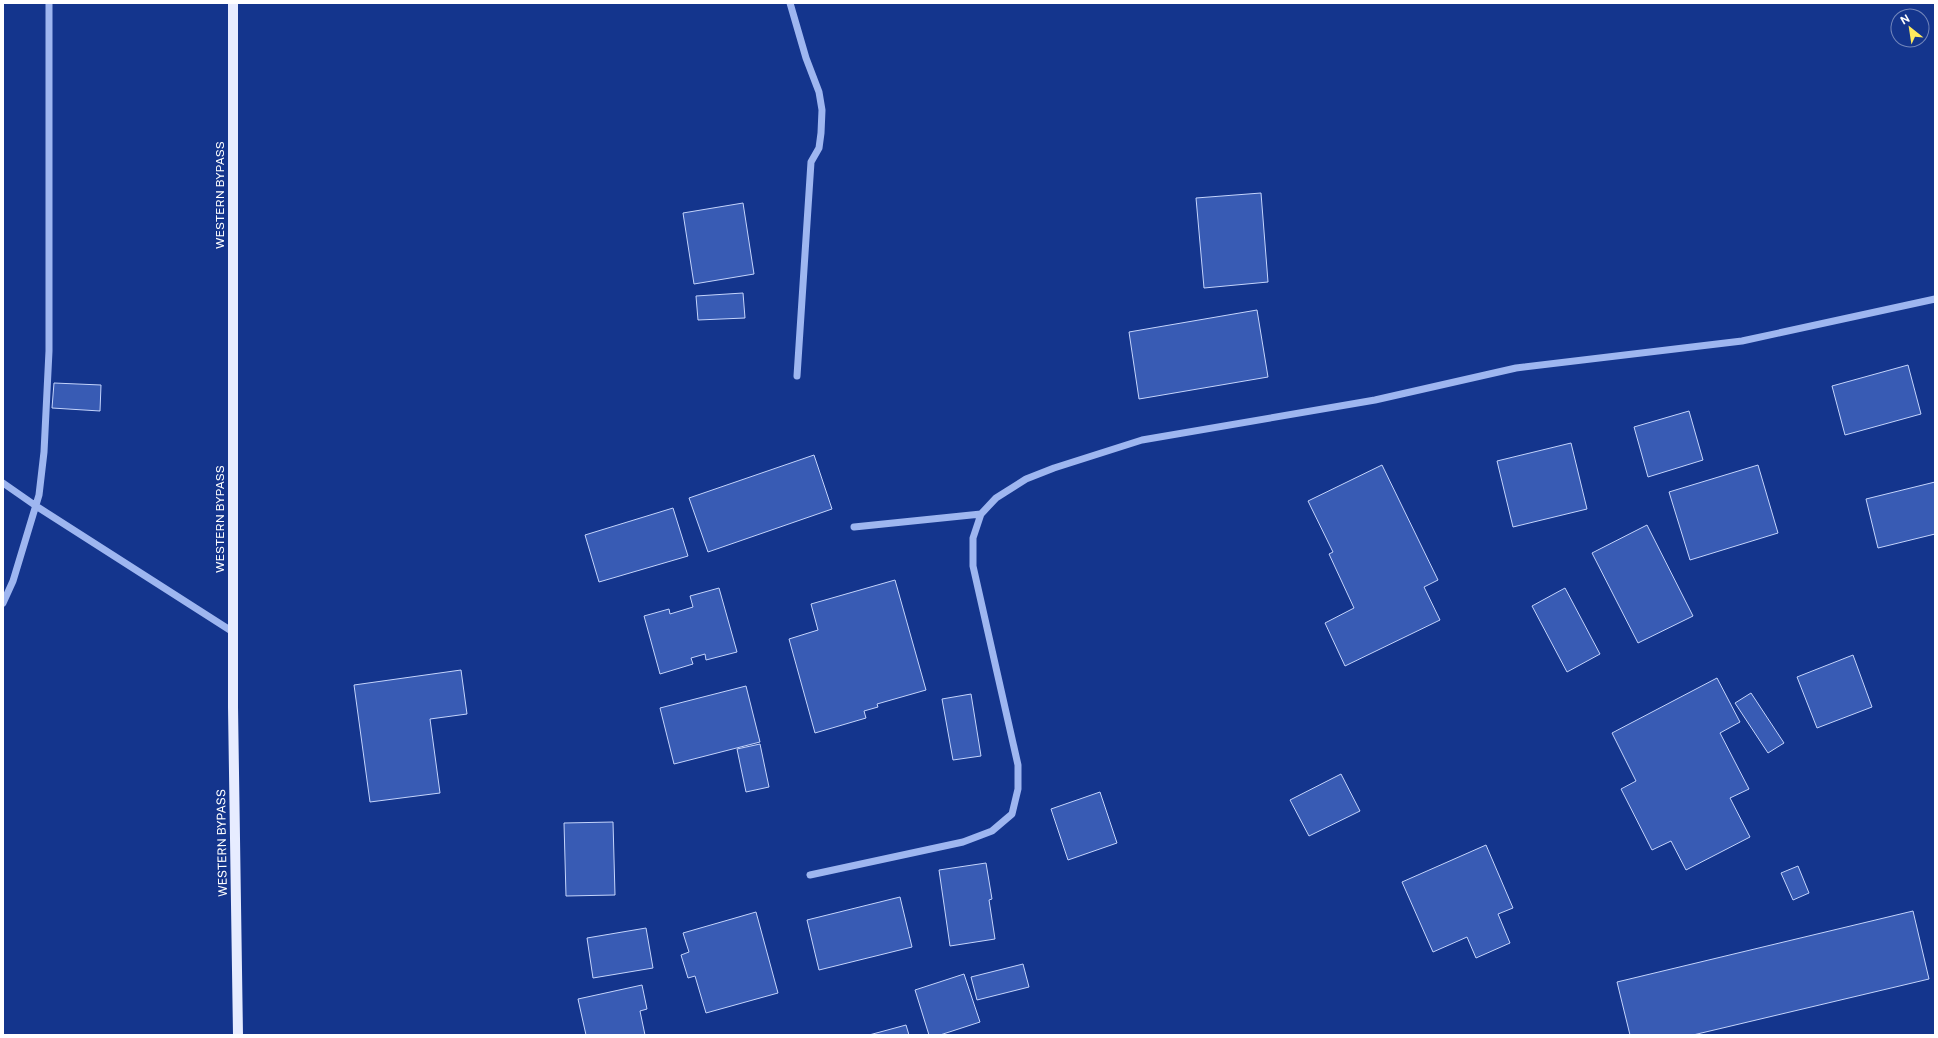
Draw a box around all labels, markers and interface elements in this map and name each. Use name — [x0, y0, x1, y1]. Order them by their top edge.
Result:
north arrow — [1890, 8, 1930, 48]
text: N — [1898, 12, 1912, 27]
street label: WESTERN BYPASS — [213, 141, 227, 249]
street label: WESTERN BYPASS — [213, 465, 227, 573]
street label: WESTERN BYPASS — [214, 789, 230, 897]

